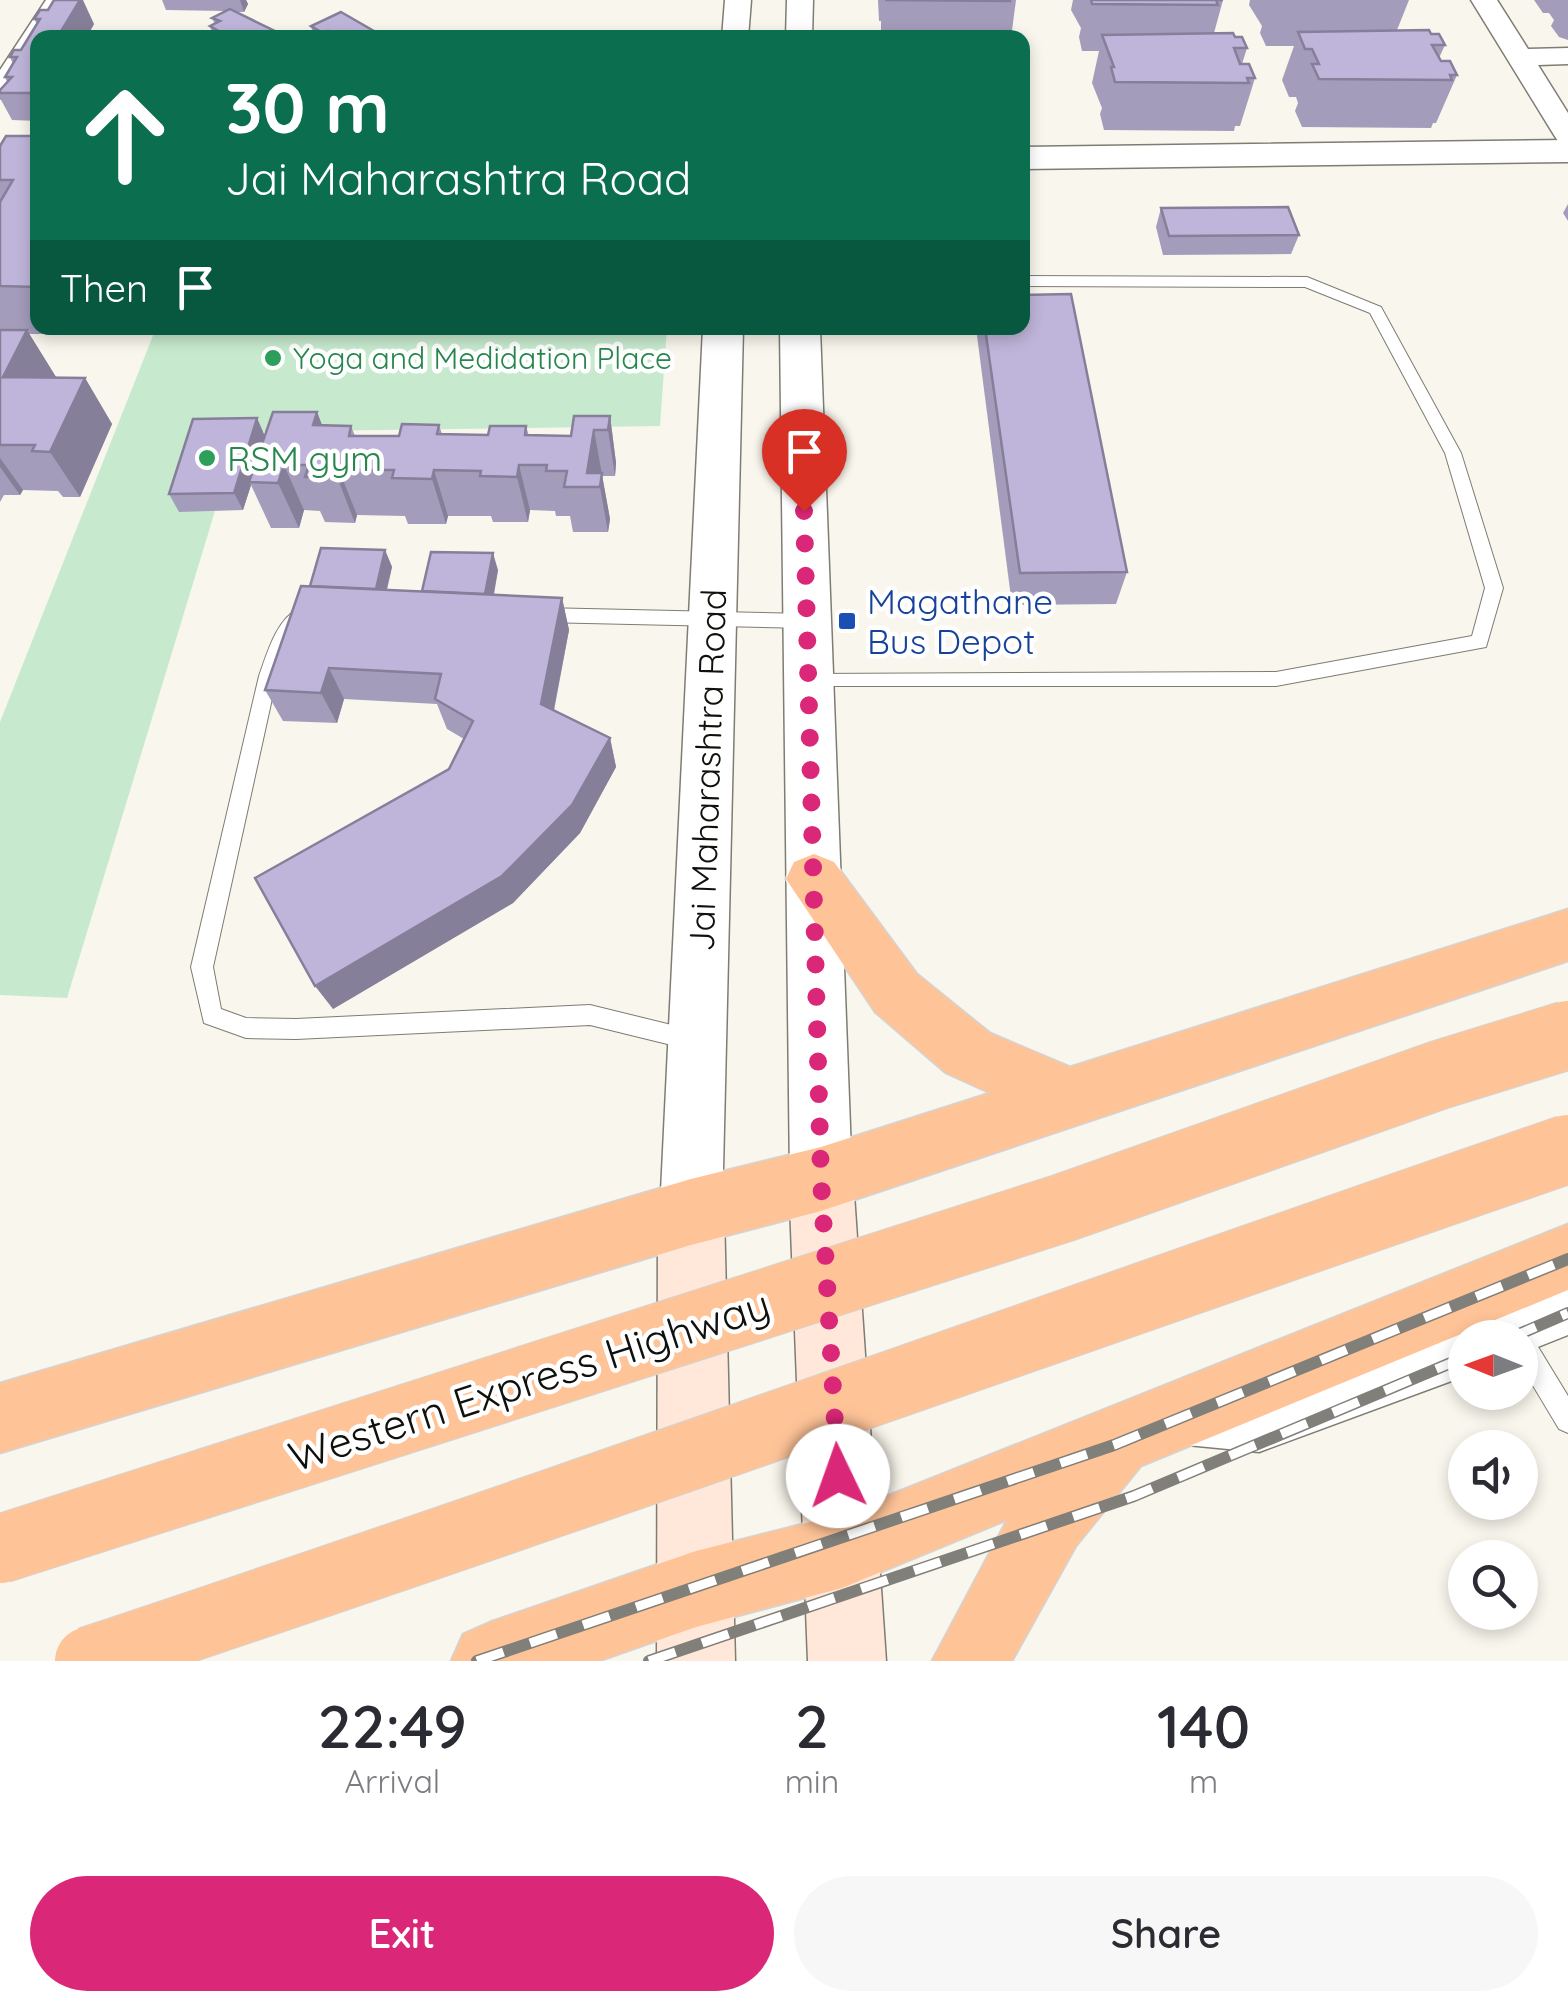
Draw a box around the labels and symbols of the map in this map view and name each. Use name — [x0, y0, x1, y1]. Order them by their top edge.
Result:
place label: Yoga and Medidation Place — [293, 339, 672, 377]
marker: Yoga and Medidation Place — [262, 347, 284, 369]
pin — [762, 409, 847, 512]
place label: RSM gym — [227, 436, 382, 480]
marker: RSM gym — [196, 447, 218, 469]
place label: Magathane Bus Depot — [867, 579, 1053, 663]
street label: Jai Maharashtra Road — [679, 588, 735, 952]
marker: Magathane Bus Depot — [836, 610, 858, 632]
street label: Western Express Highway — [282, 1277, 776, 1483]
north arrow — [1448, 1320, 1538, 1410]
position arrow — [786, 1424, 890, 1528]

